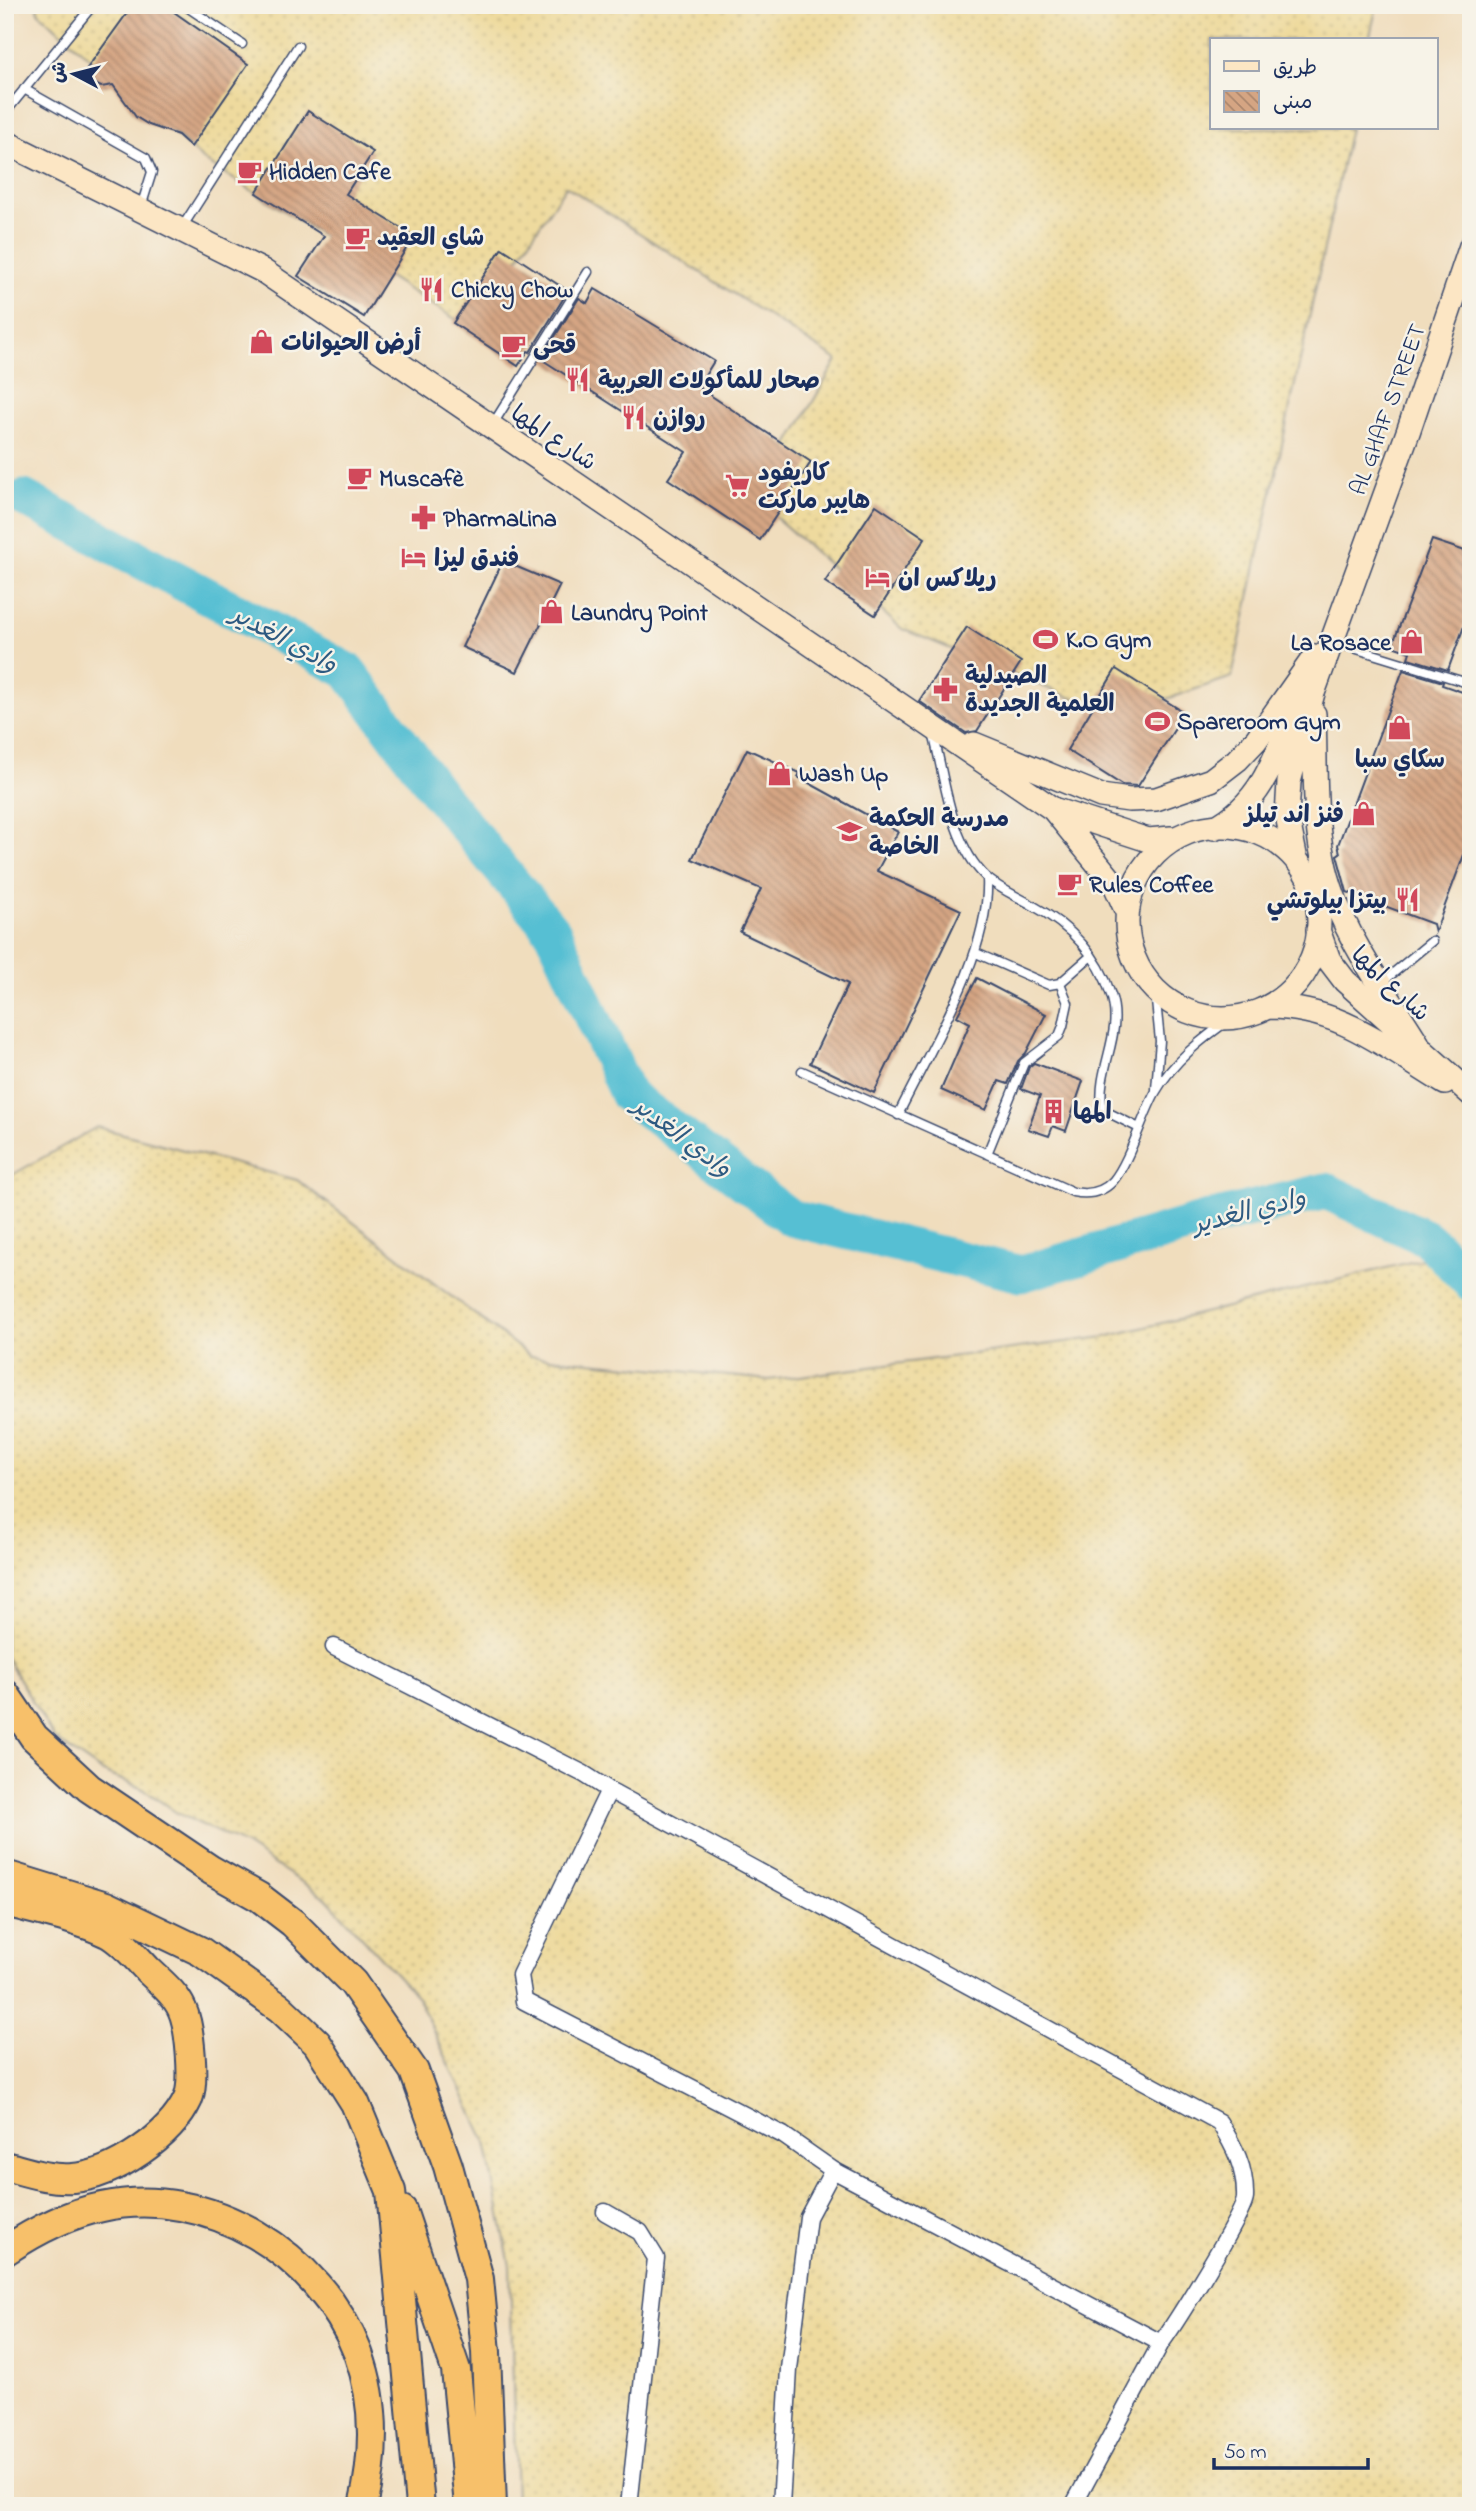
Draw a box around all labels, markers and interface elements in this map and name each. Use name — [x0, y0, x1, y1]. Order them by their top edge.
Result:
north arrow — [38, 38, 108, 108]
legend — [1210, 38, 1438, 130]
text: طريق — [1273, 54, 1317, 84]
text: ش — [45, 60, 74, 84]
text: مبنى — [1273, 88, 1312, 118]
place label: Hidden Cafe — [269, 156, 392, 191]
cafe icon: Hidden Cafe — [235, 157, 263, 185]
place label: شاي العقيد — [377, 222, 484, 257]
cafe icon: شاي العقيد — [343, 223, 371, 251]
place label: Chicky Chow — [451, 274, 573, 310]
restaurant icon: Chicky Chow — [417, 275, 445, 303]
street label: AL GHAF STREET — [1342, 319, 1437, 501]
place label: أرض الحيوانات — [281, 327, 421, 362]
shop icon: أرض الحيوانات — [247, 328, 275, 356]
place label: قحى — [533, 330, 577, 365]
cafe icon: قحى — [499, 331, 527, 359]
place label: صحار للمأكولات العربية — [598, 365, 820, 400]
restaurant icon: صحار للمأكولات العربية — [564, 366, 592, 394]
street label: شارع المها — [502, 397, 603, 481]
place label: روازن — [653, 403, 706, 438]
restaurant icon: روازن — [619, 404, 647, 432]
place label: كاريفود هايبر ماركت — [758, 457, 870, 520]
place label: Muscafè — [379, 463, 465, 498]
cafe icon: Muscafè — [345, 464, 373, 492]
supermarket icon: كاريفود هايبر ماركت — [724, 472, 752, 500]
place label: PharmaLina — [443, 503, 557, 538]
pharmacy icon: PharmaLina — [409, 504, 437, 532]
place label: فندق ليزا — [434, 543, 519, 578]
hotel icon: فندق ليزا — [400, 544, 428, 572]
place label: ريلاكس ان — [898, 563, 997, 598]
hotel icon: ريلاكس ان — [864, 564, 892, 592]
water label: وادي الغدير — [221, 595, 343, 684]
place label: Laundry Point — [571, 597, 709, 633]
shop icon: Laundry Point — [537, 598, 565, 626]
place label: K.O Gym — [1066, 624, 1152, 660]
sports icon: K.O Gym — [1032, 625, 1060, 653]
place label: La Rosace — [1291, 627, 1392, 662]
shop icon: La Rosace — [1397, 628, 1425, 656]
place label: الصيدلية العلمية الجديدة — [965, 660, 1115, 723]
pharmacy icon: الصيدلية العلمية الجديدة — [931, 675, 959, 703]
place label: Spareroom Gym — [1177, 706, 1341, 742]
sports icon: Spareroom Gym — [1143, 707, 1171, 735]
shop icon: سكاي سبا — [1386, 714, 1414, 742]
place label: سكاي سبا — [1355, 744, 1445, 779]
place label: Wash Up — [799, 758, 888, 793]
shop icon: Wash Up — [765, 759, 793, 787]
place label: فنز اند تيلز — [1243, 799, 1344, 834]
shop icon: فنز اند تيلز — [1350, 800, 1378, 828]
place label: مدرسة الحكمة الخاصة — [869, 803, 1009, 866]
school or university icon: مدرسة الحكمة الخاصة — [835, 818, 863, 846]
place label: Rules Coffee — [1089, 869, 1215, 904]
cafe icon: Rules Coffee — [1055, 870, 1083, 898]
place label: بيتزا بيلوتشي — [1267, 885, 1387, 921]
restaurant icon: بيتزا بيلوتشي — [1393, 886, 1421, 914]
street label: شارع المها — [1342, 939, 1437, 1031]
water label: وادي الغدير — [621, 1087, 739, 1188]
place label: المها — [1073, 1096, 1112, 1131]
building icon: المها — [1039, 1097, 1067, 1125]
water label: وادي الغدير — [1186, 1181, 1310, 1246]
scale bar — [1214, 2427, 1368, 2471]
text: 50 m — [1224, 2438, 1267, 2468]

